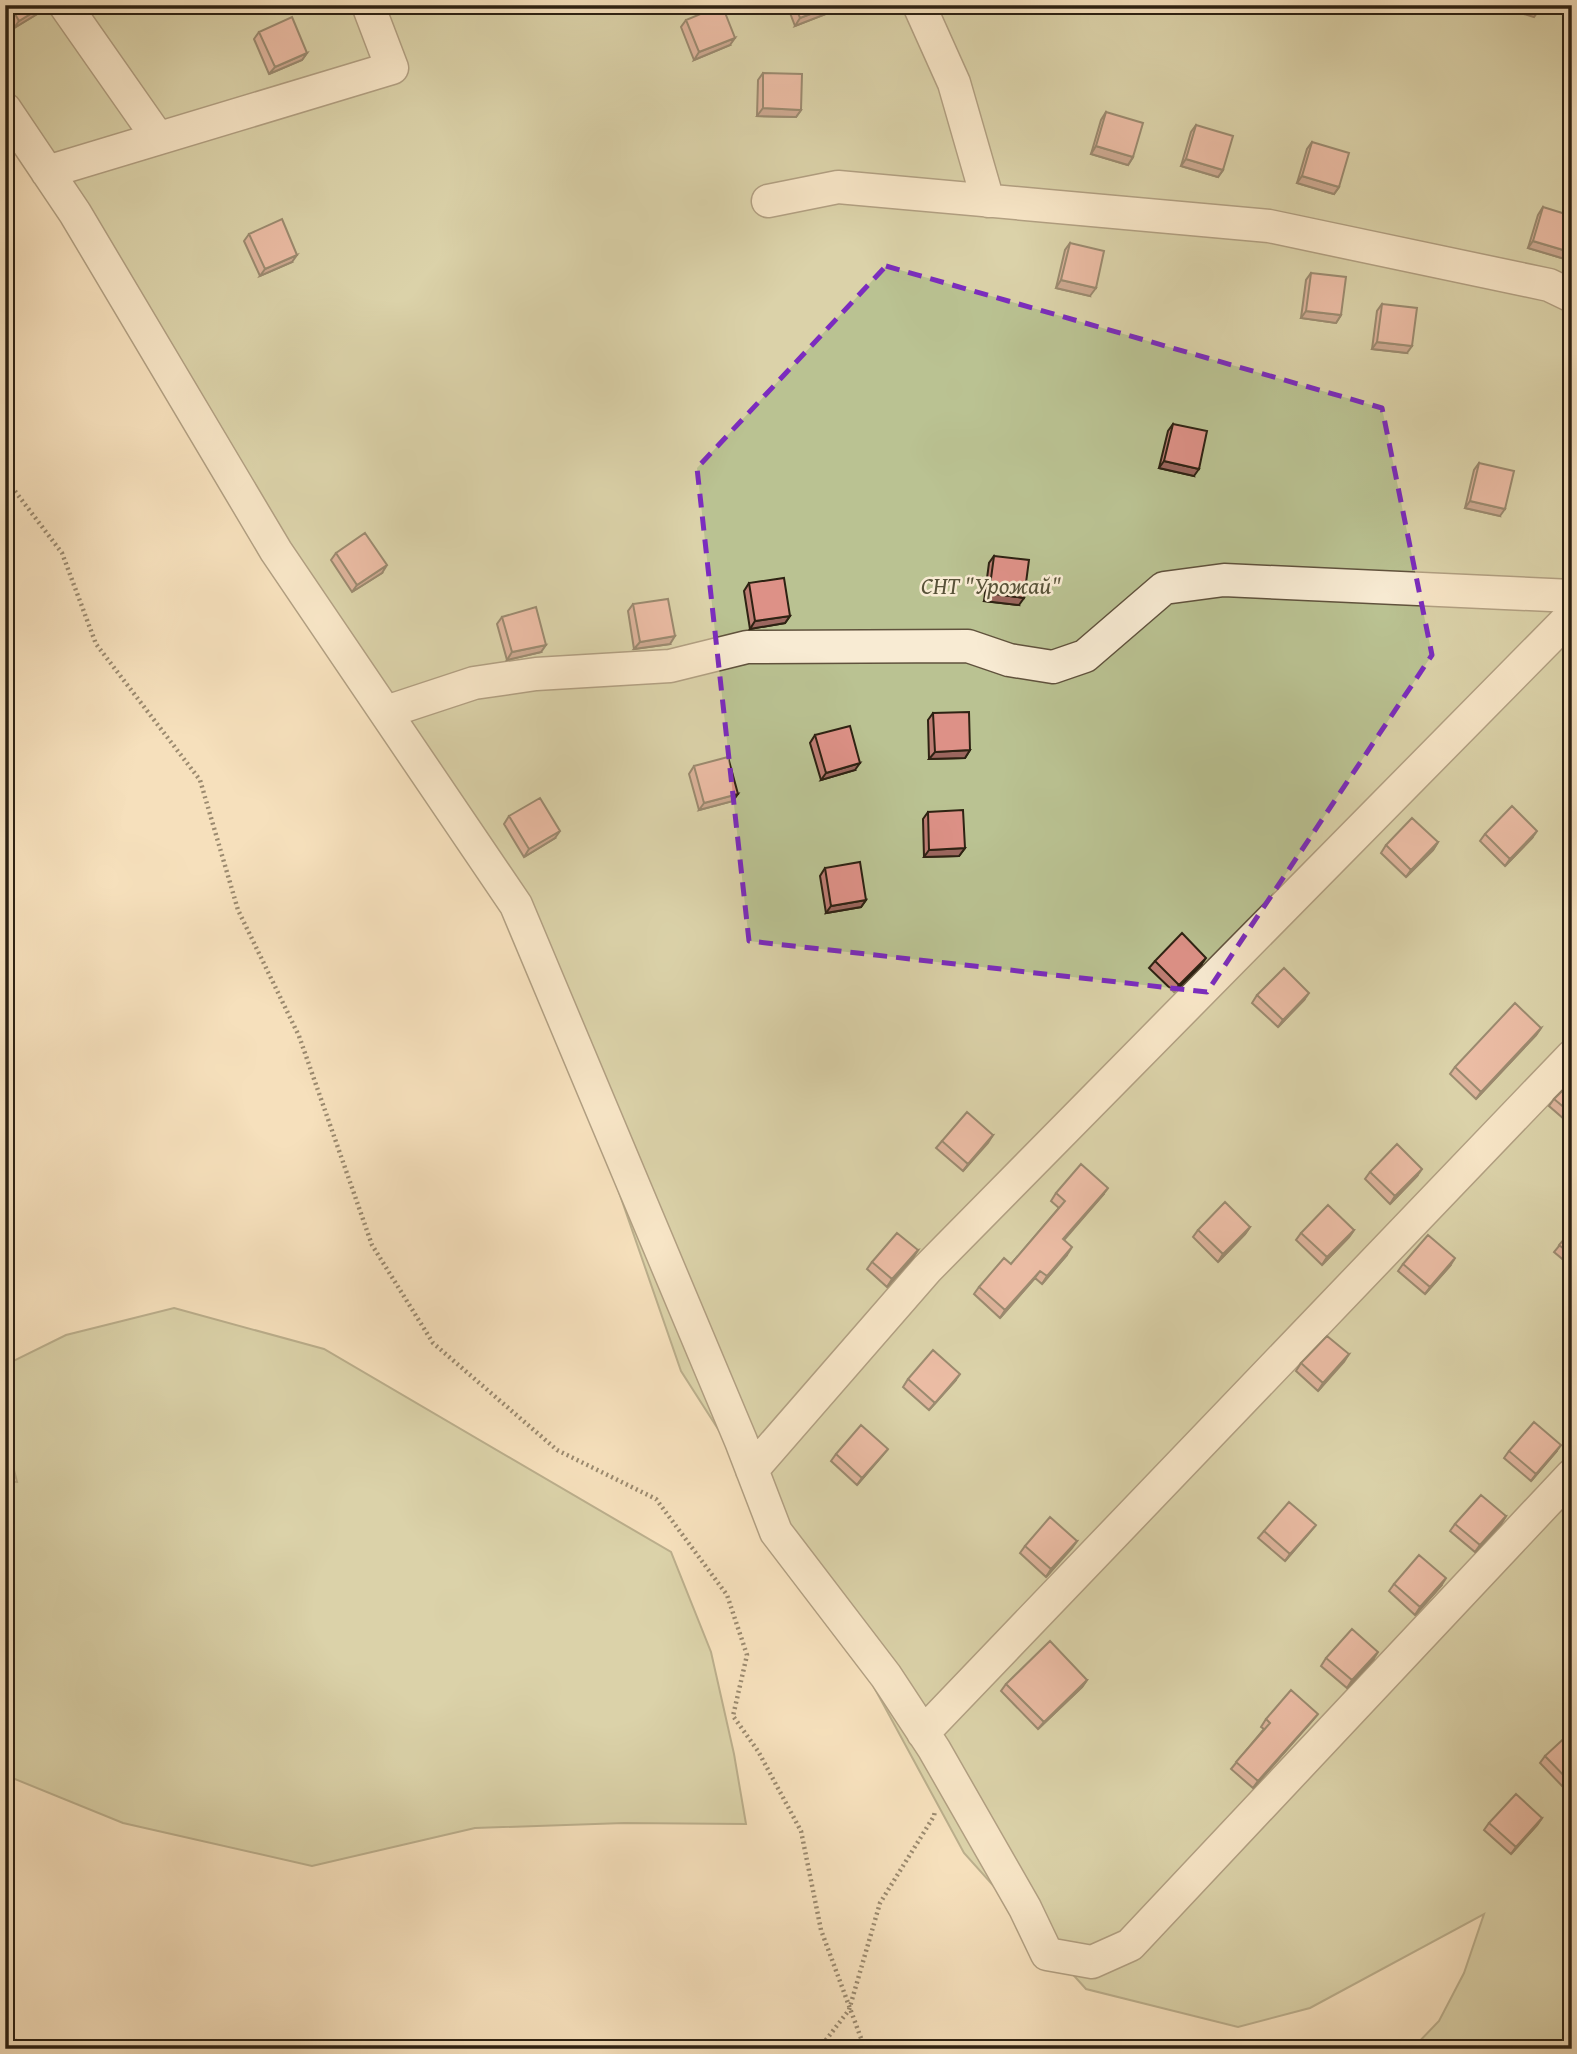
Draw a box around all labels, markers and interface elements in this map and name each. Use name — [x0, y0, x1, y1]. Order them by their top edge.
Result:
park label: СНТ "Урожай" — [921, 568, 1061, 603]

